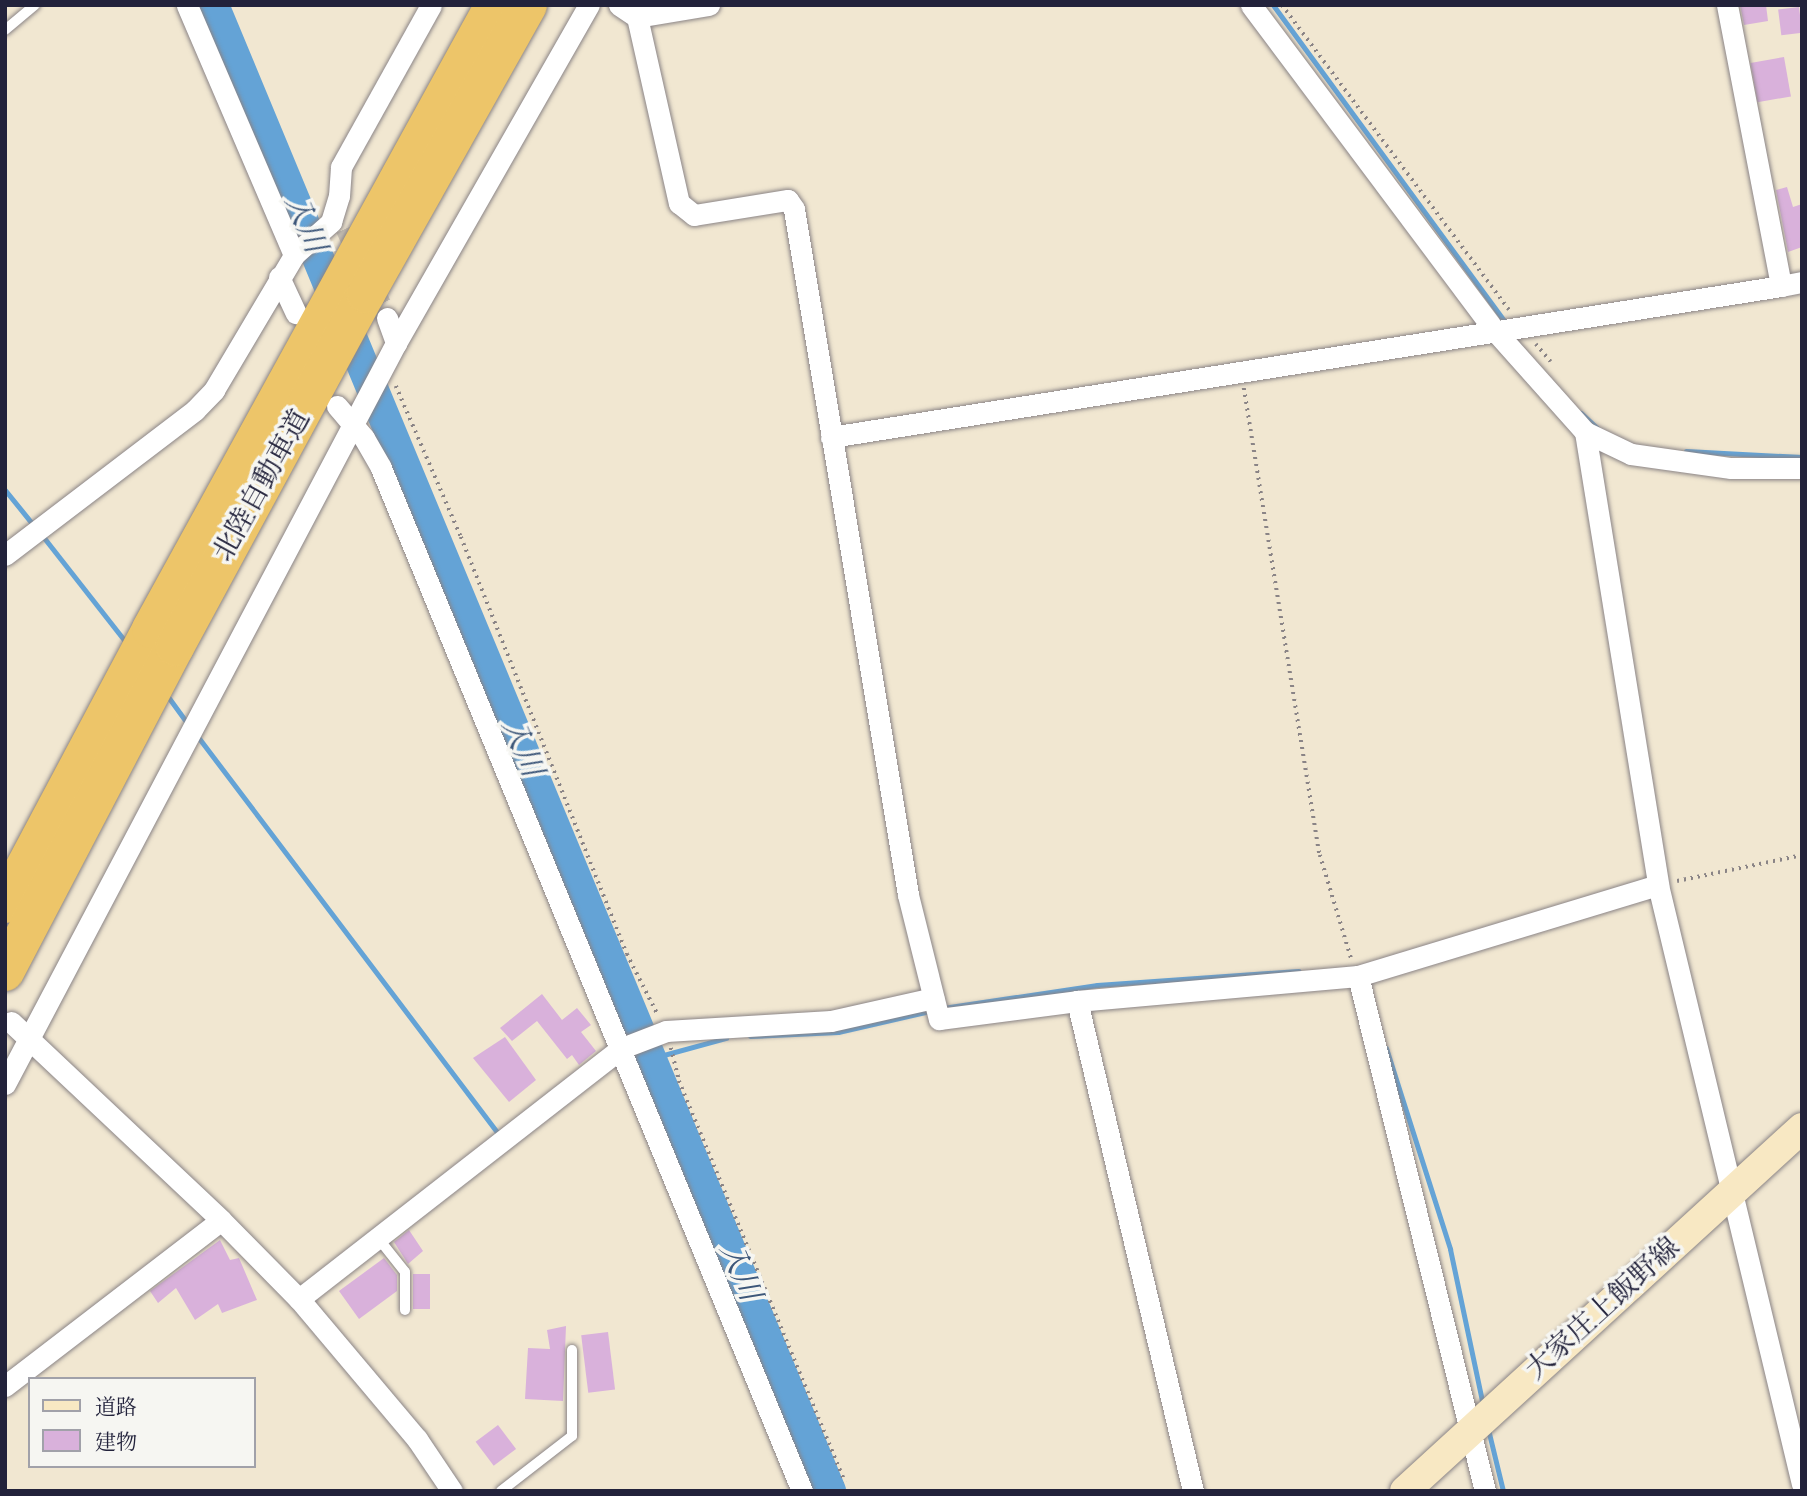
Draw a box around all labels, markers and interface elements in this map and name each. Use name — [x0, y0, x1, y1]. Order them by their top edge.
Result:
water label: 入川 — [276, 189, 332, 259]
street label: 北陸自動車道 — [207, 404, 317, 568]
water label: 入川 — [493, 713, 549, 783]
street label: 大家庄上飯野線 — [1519, 1231, 1687, 1387]
water label: 入川 — [711, 1237, 767, 1307]
legend — [28, 1377, 256, 1468]
text: 道路 — [95, 1395, 137, 1421]
text: 建物 — [95, 1430, 137, 1456]

